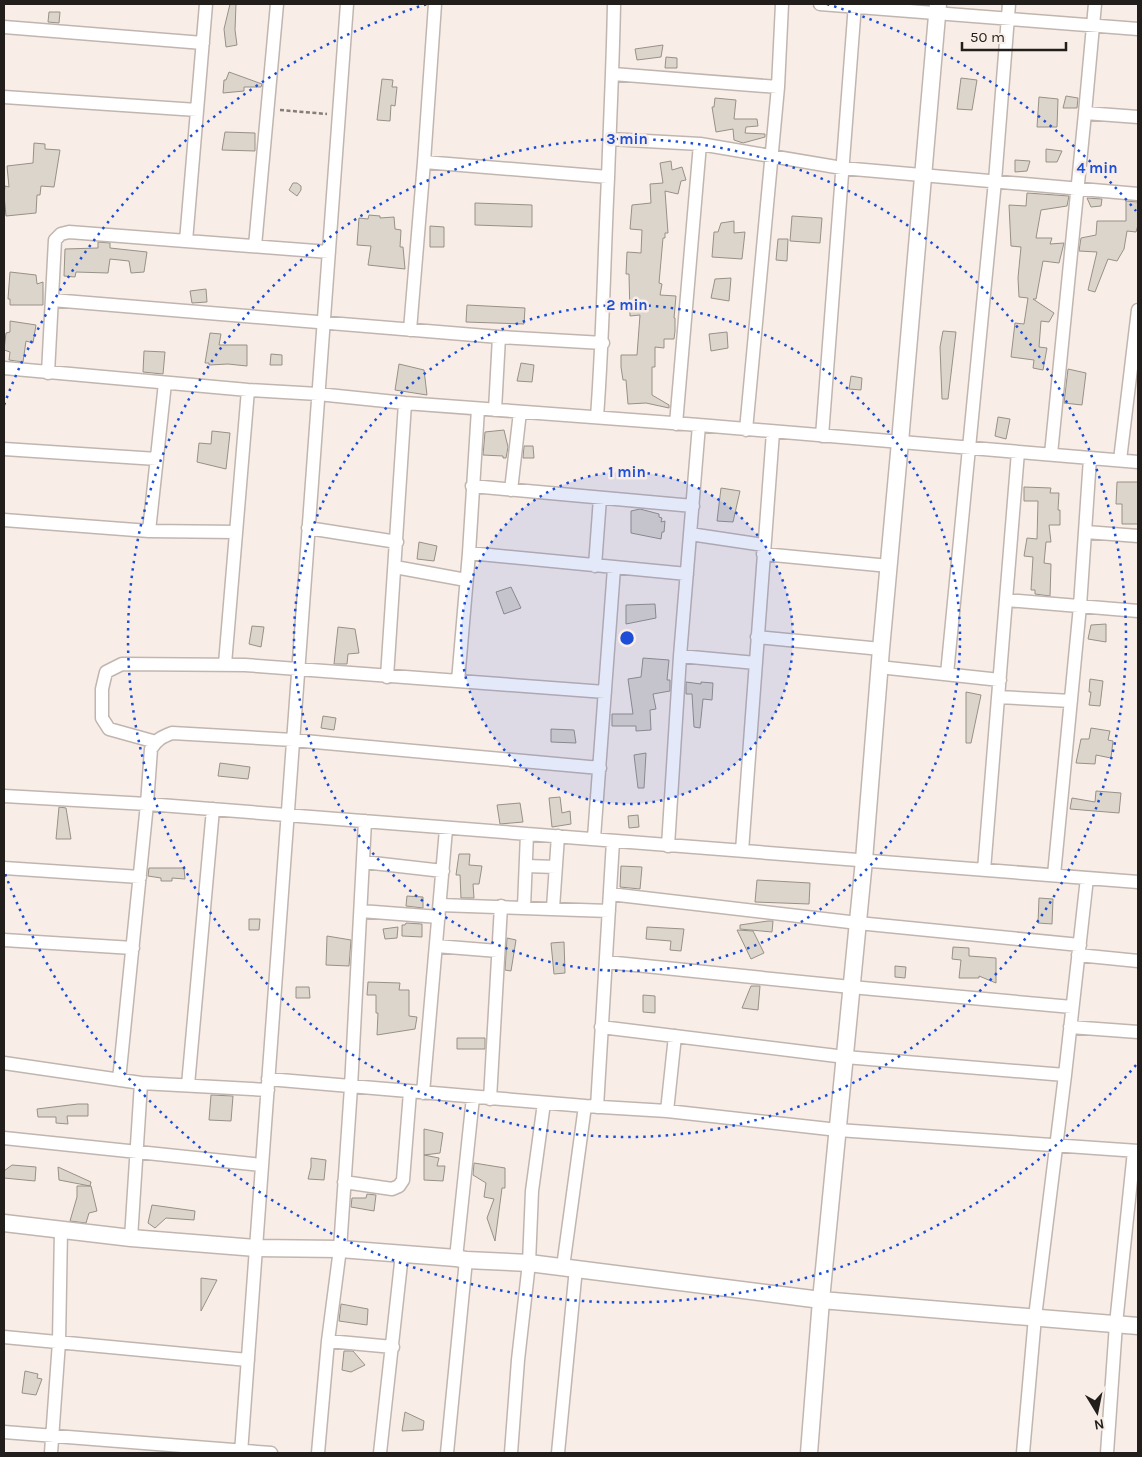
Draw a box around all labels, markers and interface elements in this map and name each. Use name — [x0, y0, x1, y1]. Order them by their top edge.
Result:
scale bar — [962, 20, 1066, 52]
text: 50 m — [970, 28, 1005, 46]
text: 3 min — [606, 130, 648, 148]
text: 4 min — [1076, 159, 1118, 177]
text: 2 min — [606, 296, 648, 314]
text: 1 min — [608, 463, 646, 481]
centre of rings — [618, 629, 636, 647]
north arrow — [1072, 1387, 1122, 1437]
text: N — [1093, 1415, 1106, 1434]

